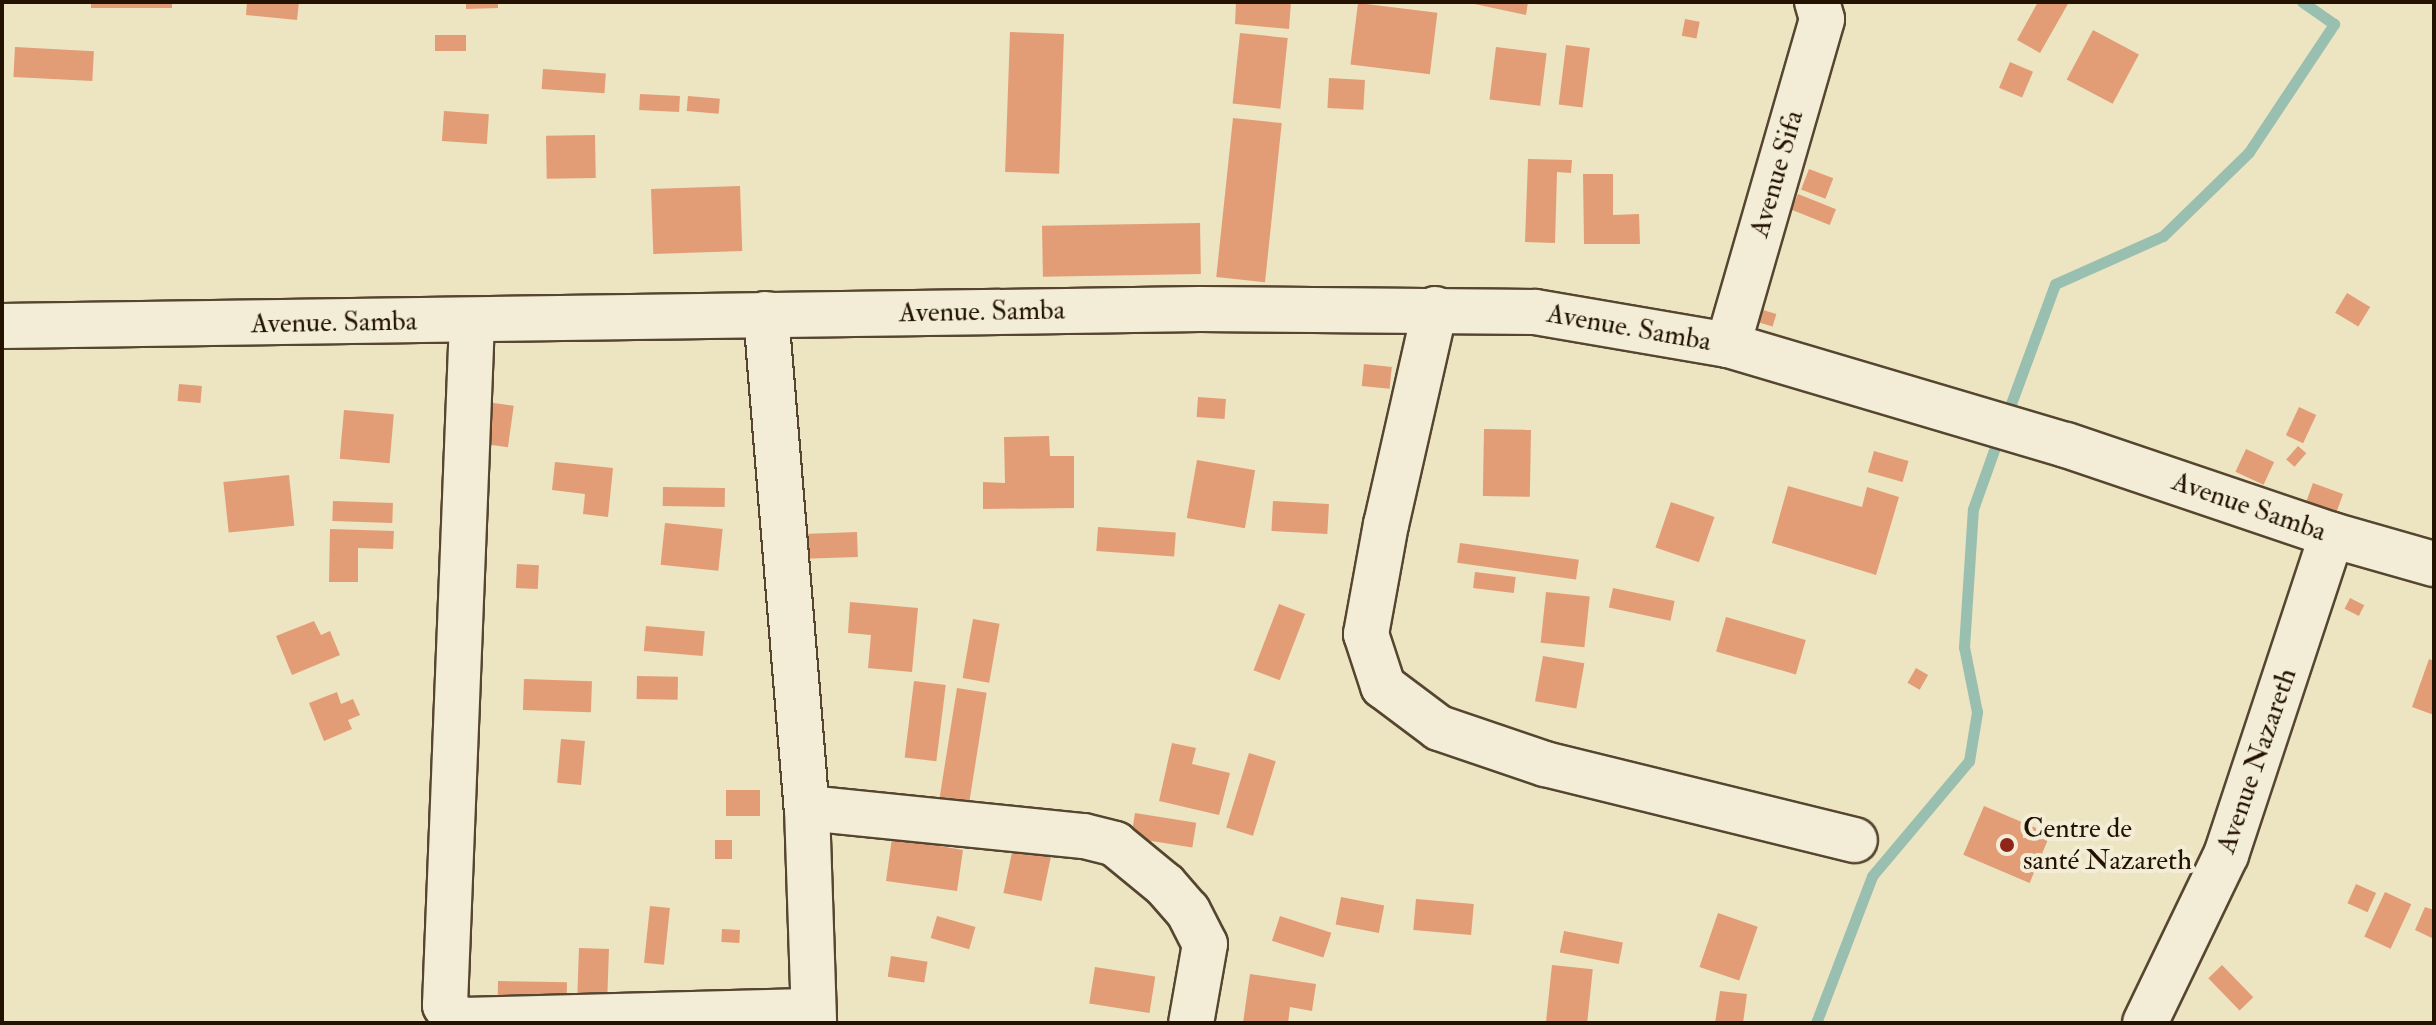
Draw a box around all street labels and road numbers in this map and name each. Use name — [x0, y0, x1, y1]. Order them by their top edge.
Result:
street label: Avenue Sifa — [1743, 107, 1811, 241]
street label: Avenue. Samba — [899, 294, 1065, 330]
street label: Avenue. Samba — [1544, 297, 1714, 359]
street label: Avenue. Samba — [251, 305, 417, 341]
street label: Avenue Samba — [2167, 465, 2331, 549]
street label: Avenue Nazareth — [2210, 664, 2304, 858]

